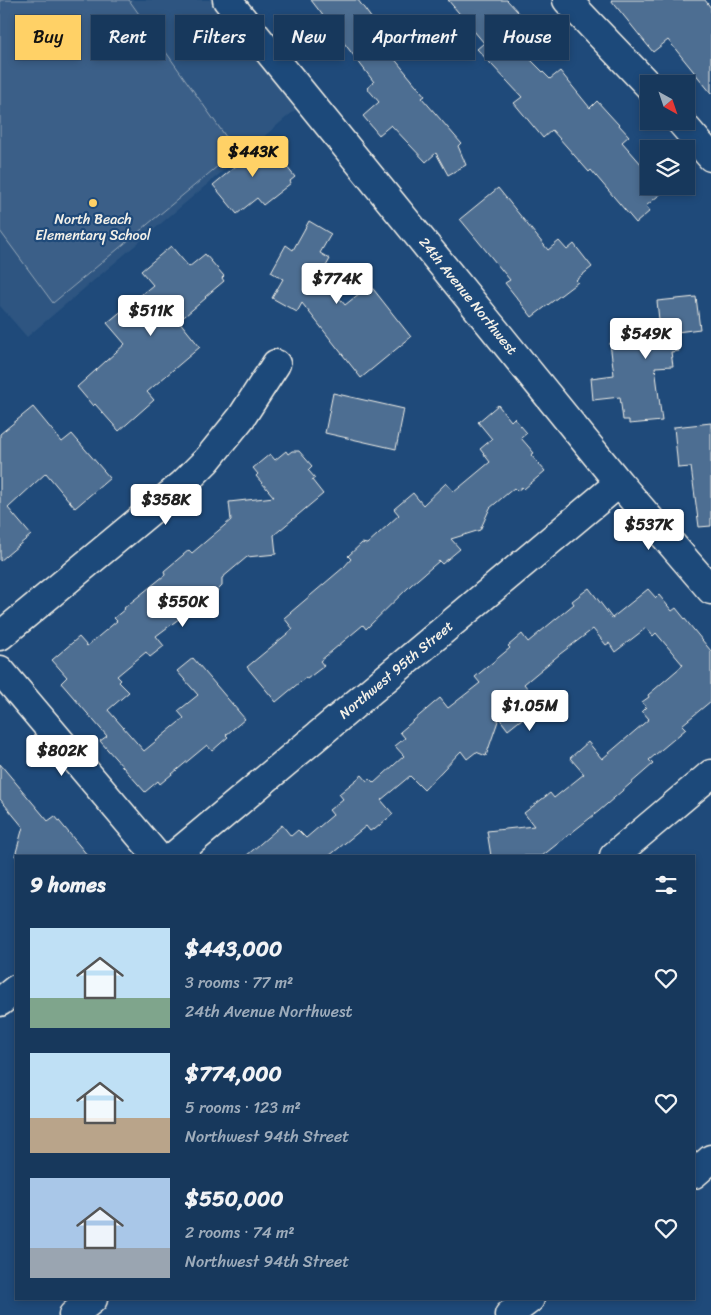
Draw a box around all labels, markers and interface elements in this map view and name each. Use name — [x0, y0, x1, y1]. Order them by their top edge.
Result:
chip: Buy — [15, 15, 81, 60]
chip: Rent — [91, 15, 165, 60]
chip: Filters — [175, 15, 264, 60]
chip: New — [274, 15, 344, 60]
chip: Apartment — [354, 15, 475, 60]
chip: House — [485, 15, 569, 60]
north arrow — [640, 75, 695, 130]
map controls — [640, 75, 695, 195]
pin: $443K — [218, 136, 288, 178]
text: $443K — [228, 137, 278, 166]
button: layers — [640, 140, 695, 195]
marker: North Beach Elementary School — [87, 197, 99, 209]
place label: North Beach Elementary School — [35, 207, 152, 248]
street label: 24th Avenue Northwest — [412, 231, 524, 361]
pin: $774K — [302, 262, 372, 305]
text: $774K — [313, 264, 361, 293]
pin: $511K — [116, 294, 186, 337]
text: $511K — [129, 296, 173, 325]
pin: $549K — [611, 318, 681, 360]
text: $549K — [621, 319, 671, 348]
pin: $358K — [131, 484, 201, 526]
text: $358K — [142, 485, 190, 514]
pin: $537K — [614, 508, 684, 551]
text: $537K — [625, 510, 673, 539]
pin: $550K — [148, 586, 218, 628]
text: $550K — [158, 587, 208, 616]
street label: Northwest 95th Street — [333, 614, 459, 726]
pin: $1.05M — [489, 690, 571, 732]
text: $1.05M — [502, 691, 558, 720]
pin: $802K — [27, 734, 97, 777]
text: $802K — [37, 736, 87, 765]
text: 9 homes — [30, 866, 106, 904]
icon: filters — [652, 871, 680, 899]
text: $443,000 — [185, 930, 282, 968]
icon: home — [70, 948, 130, 1008]
icon: heart — [652, 964, 680, 992]
text: 3 rooms · 77 m² — [185, 968, 293, 997]
text: 24th Avenue Northwest — [185, 997, 352, 1026]
text: $774,000 — [185, 1055, 282, 1093]
icon: home — [70, 1073, 130, 1133]
icon: heart — [652, 1089, 680, 1117]
text: 5 rooms · 123 m² — [185, 1093, 301, 1122]
text: Northwest 94th Street — [185, 1122, 349, 1151]
text: $550,000 — [185, 1180, 284, 1218]
icon: home — [70, 1198, 130, 1258]
icon: heart — [652, 1214, 680, 1242]
text: 2 rooms · 74 m² — [185, 1218, 295, 1247]
text: Northwest 94th Street — [185, 1247, 349, 1276]

